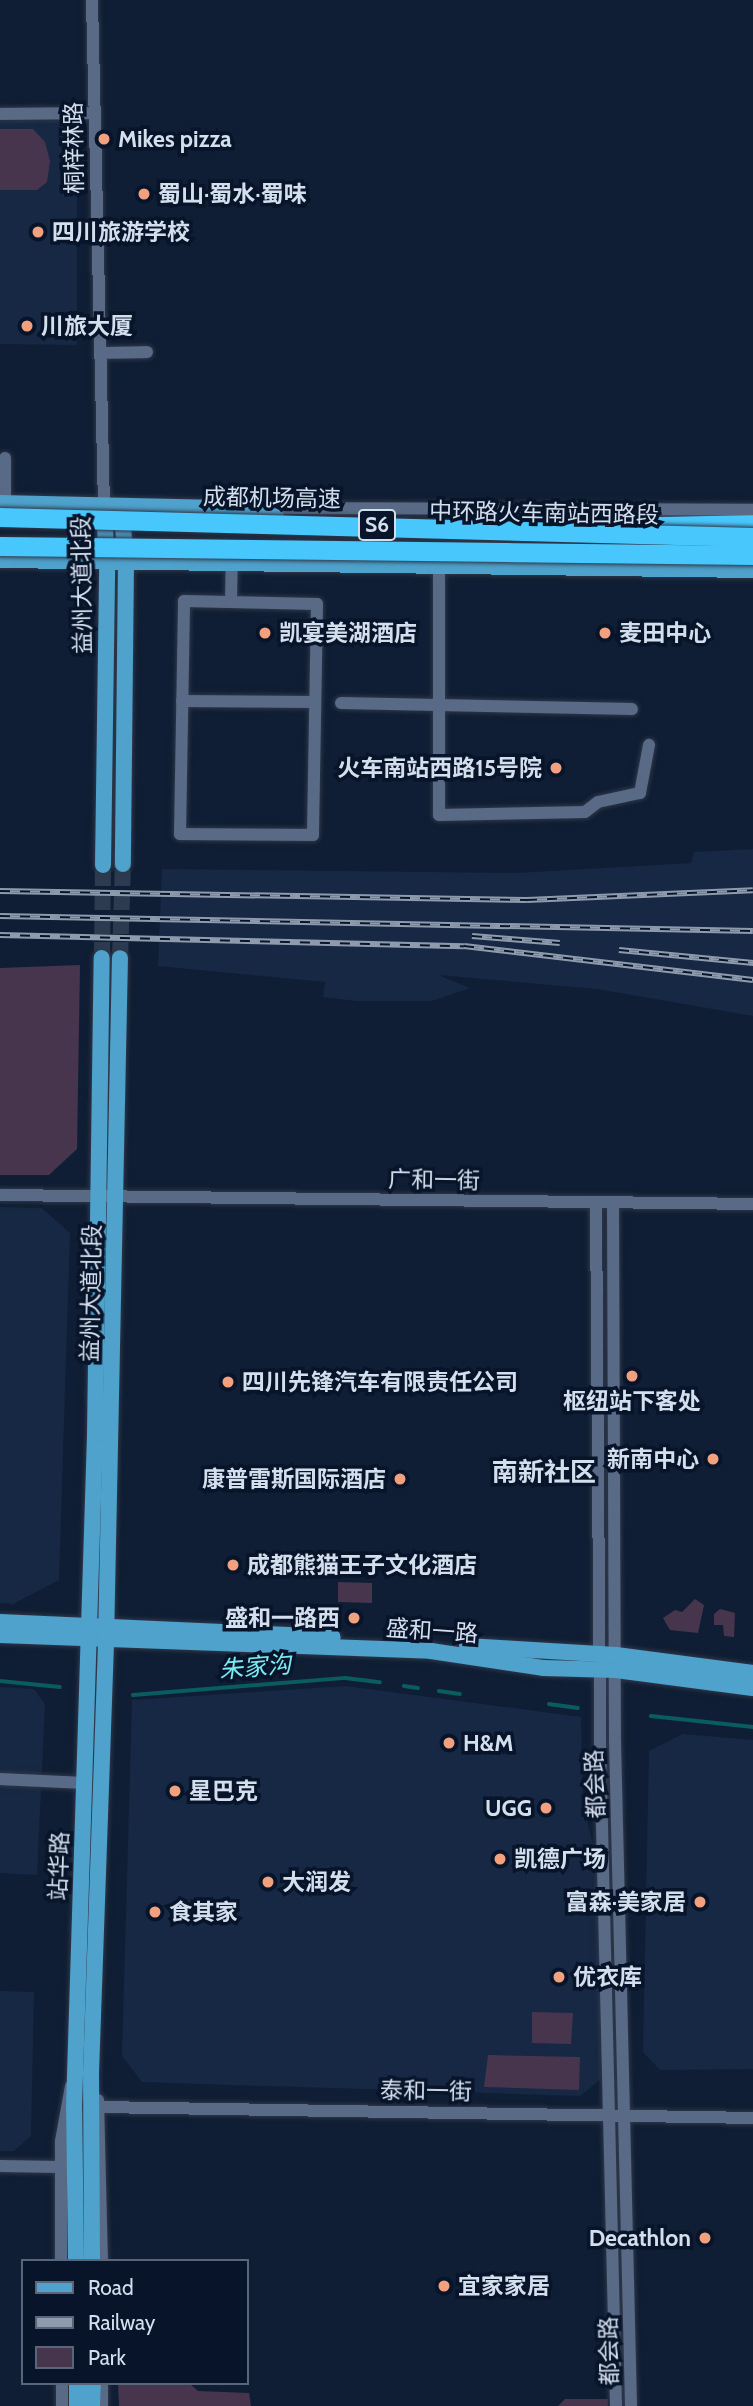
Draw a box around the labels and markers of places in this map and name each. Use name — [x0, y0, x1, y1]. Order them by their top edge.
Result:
place label: Mikes pizza — [118, 125, 232, 153]
marker: Mikes pizza — [96, 131, 112, 147]
place label: 蜀山·蜀水·蜀味 — [158, 180, 307, 208]
marker: 蜀山·蜀水·蜀味 — [136, 186, 152, 202]
place label: 四川旅游学校 — [52, 218, 190, 246]
marker: 四川旅游学校 — [30, 224, 46, 240]
place label: 川旅大厦 — [41, 312, 133, 340]
marker: 川旅大厦 — [19, 318, 35, 334]
place label: 凯宴美湖酒店 — [279, 619, 417, 647]
place label: 麦田中心 — [619, 619, 711, 647]
marker: 凯宴美湖酒店 — [257, 625, 273, 641]
marker: 麦田中心 — [597, 625, 613, 641]
place label: 火车南站西路15号院 — [337, 754, 542, 782]
marker: 火车南站西路15号院 — [548, 760, 564, 776]
place label: 四川先锋汽车有限责任公司 — [242, 1368, 518, 1396]
marker: 枢纽站下客处 — [624, 1368, 640, 1384]
marker: 四川先锋汽车有限责任公司 — [220, 1374, 236, 1390]
place label: 枢纽站下客处 — [563, 1387, 701, 1415]
place label: 新南中心 — [607, 1445, 699, 1473]
marker: 新南中心 — [705, 1451, 721, 1467]
place label: 康普雷斯国际酒店 — [202, 1465, 386, 1493]
marker: 康普雷斯国际酒店 — [392, 1471, 408, 1487]
place label: 成都熊猫王子文化酒店 — [247, 1551, 477, 1579]
marker: 成都熊猫王子文化酒店 — [225, 1557, 241, 1573]
place label: 盛和一路西 — [225, 1604, 340, 1632]
marker: 盛和一路西 — [346, 1610, 362, 1626]
place label: H&M — [463, 1729, 513, 1757]
marker: H&M — [441, 1735, 457, 1751]
place label: 星巴克 — [189, 1777, 258, 1805]
marker: 星巴克 — [167, 1783, 183, 1799]
place label: UGG — [485, 1794, 532, 1822]
marker: UGG — [538, 1800, 554, 1816]
place label: 凯德广场 — [514, 1845, 606, 1873]
marker: 凯德广场 — [492, 1851, 508, 1867]
place label: 大润发 — [282, 1868, 351, 1896]
marker: 大润发 — [260, 1874, 276, 1890]
place label: 富森·美家居 — [566, 1888, 686, 1916]
marker: 富森·美家居 — [692, 1894, 708, 1910]
place label: 食其家 — [169, 1898, 238, 1926]
marker: 食其家 — [147, 1904, 163, 1920]
place label: 优衣库 — [573, 1963, 642, 1991]
marker: 优衣库 — [551, 1969, 567, 1985]
place label: Decathlon — [589, 2224, 691, 2252]
marker: Decathlon — [697, 2230, 713, 2246]
place label: 宜家家居 — [458, 2272, 550, 2300]
marker: 宜家家居 — [436, 2278, 452, 2294]

